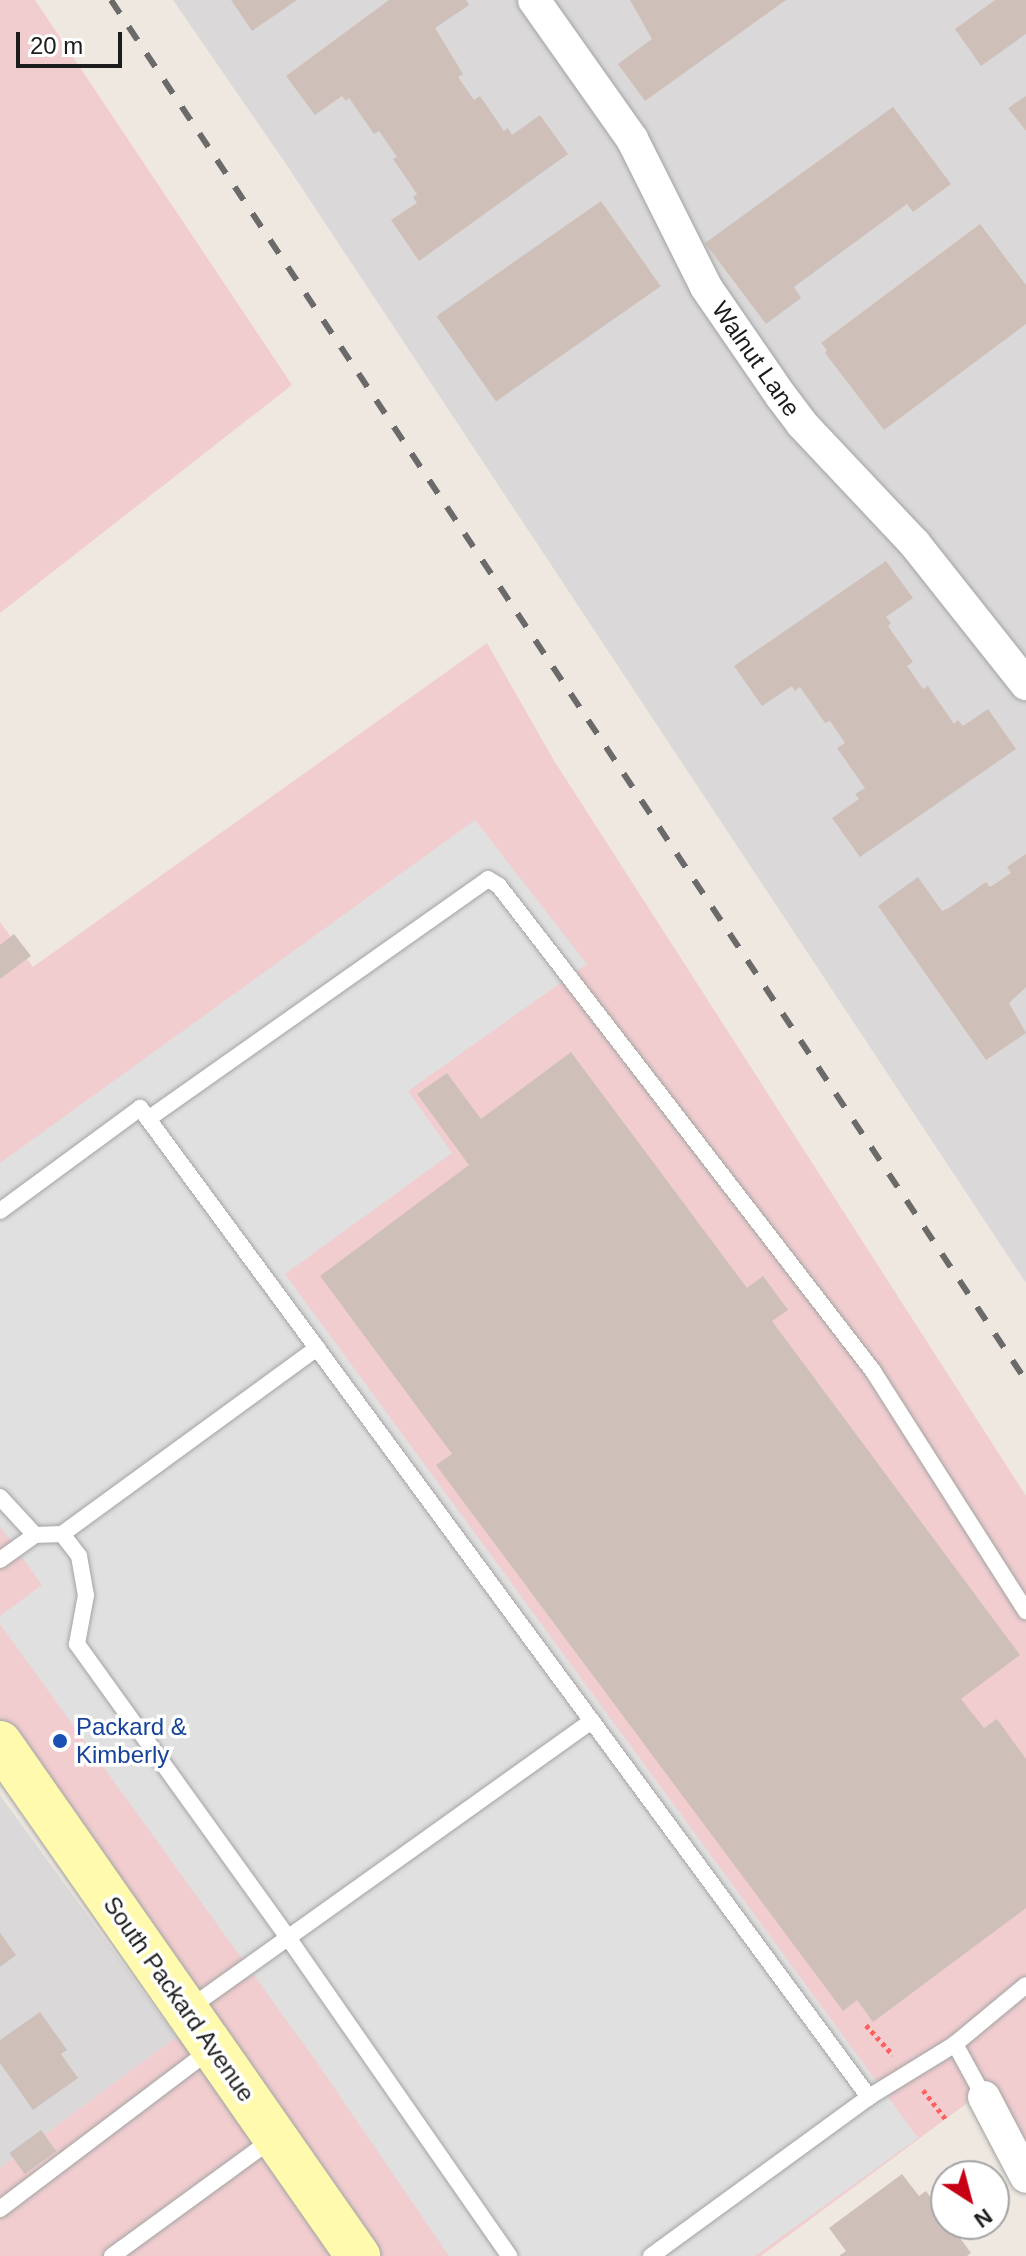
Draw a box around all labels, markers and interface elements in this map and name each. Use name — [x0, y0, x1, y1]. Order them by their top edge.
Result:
scale bar — [20, 16, 126, 66]
text: 20 m — [30, 32, 83, 59]
street label: Walnut Lane — [706, 296, 806, 422]
place label: Packard & Kimberly — [76, 1713, 187, 1769]
marker: Packard & Kimberly — [51, 1732, 69, 1750]
street label: South Packard Avenue — [97, 1890, 261, 2108]
north arrow — [930, 2160, 1010, 2240]
text: N — [969, 2203, 997, 2233]

